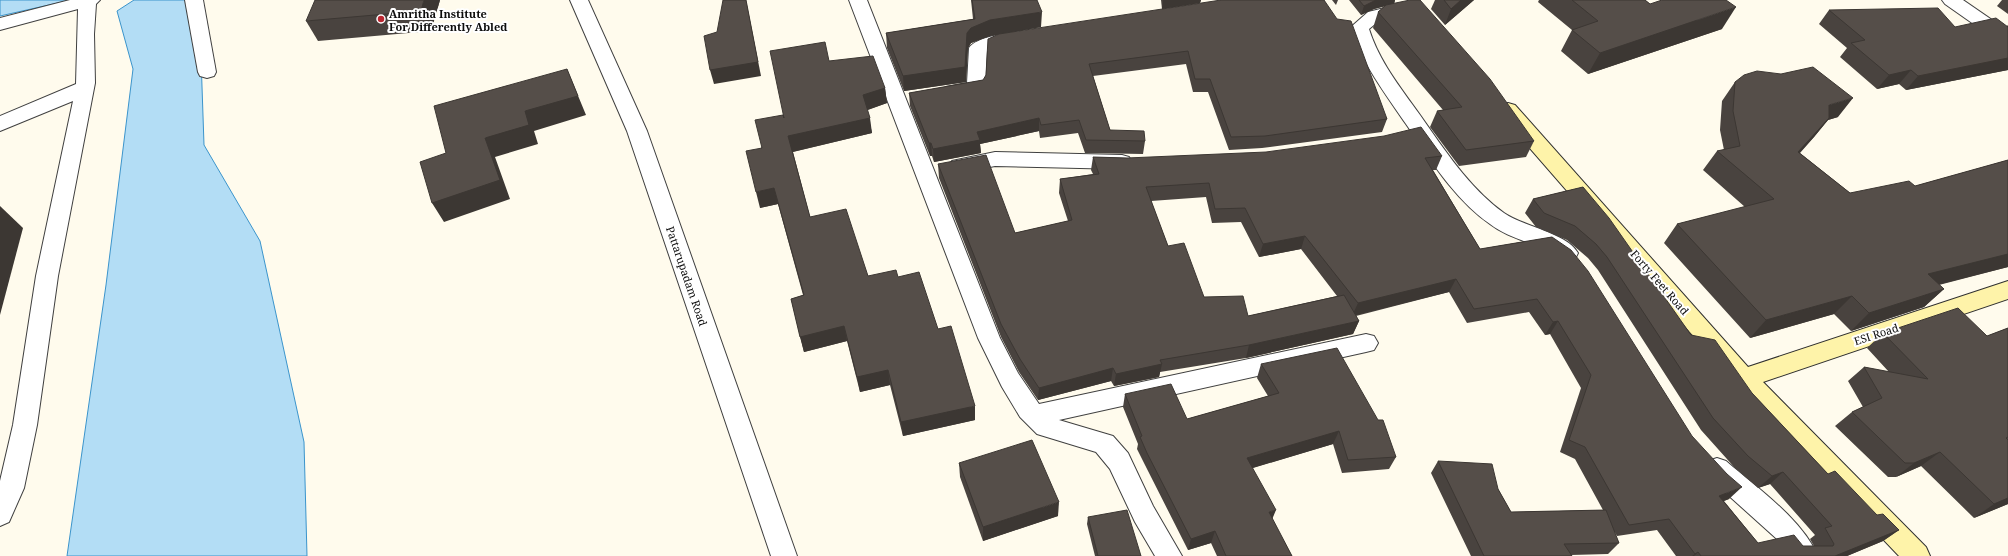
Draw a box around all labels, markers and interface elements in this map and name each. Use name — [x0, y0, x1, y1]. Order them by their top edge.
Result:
place label: Amritha Institute For Differently Abled — [389, 6, 507, 34]
marker: Amritha Institute For Differently Abled — [376, 14, 386, 24]
street label: Pattarupadam Road — [663, 224, 711, 328]
street label: Forty Feet Road — [1628, 246, 1693, 318]
street label: ESI Road — [1852, 320, 1901, 348]

